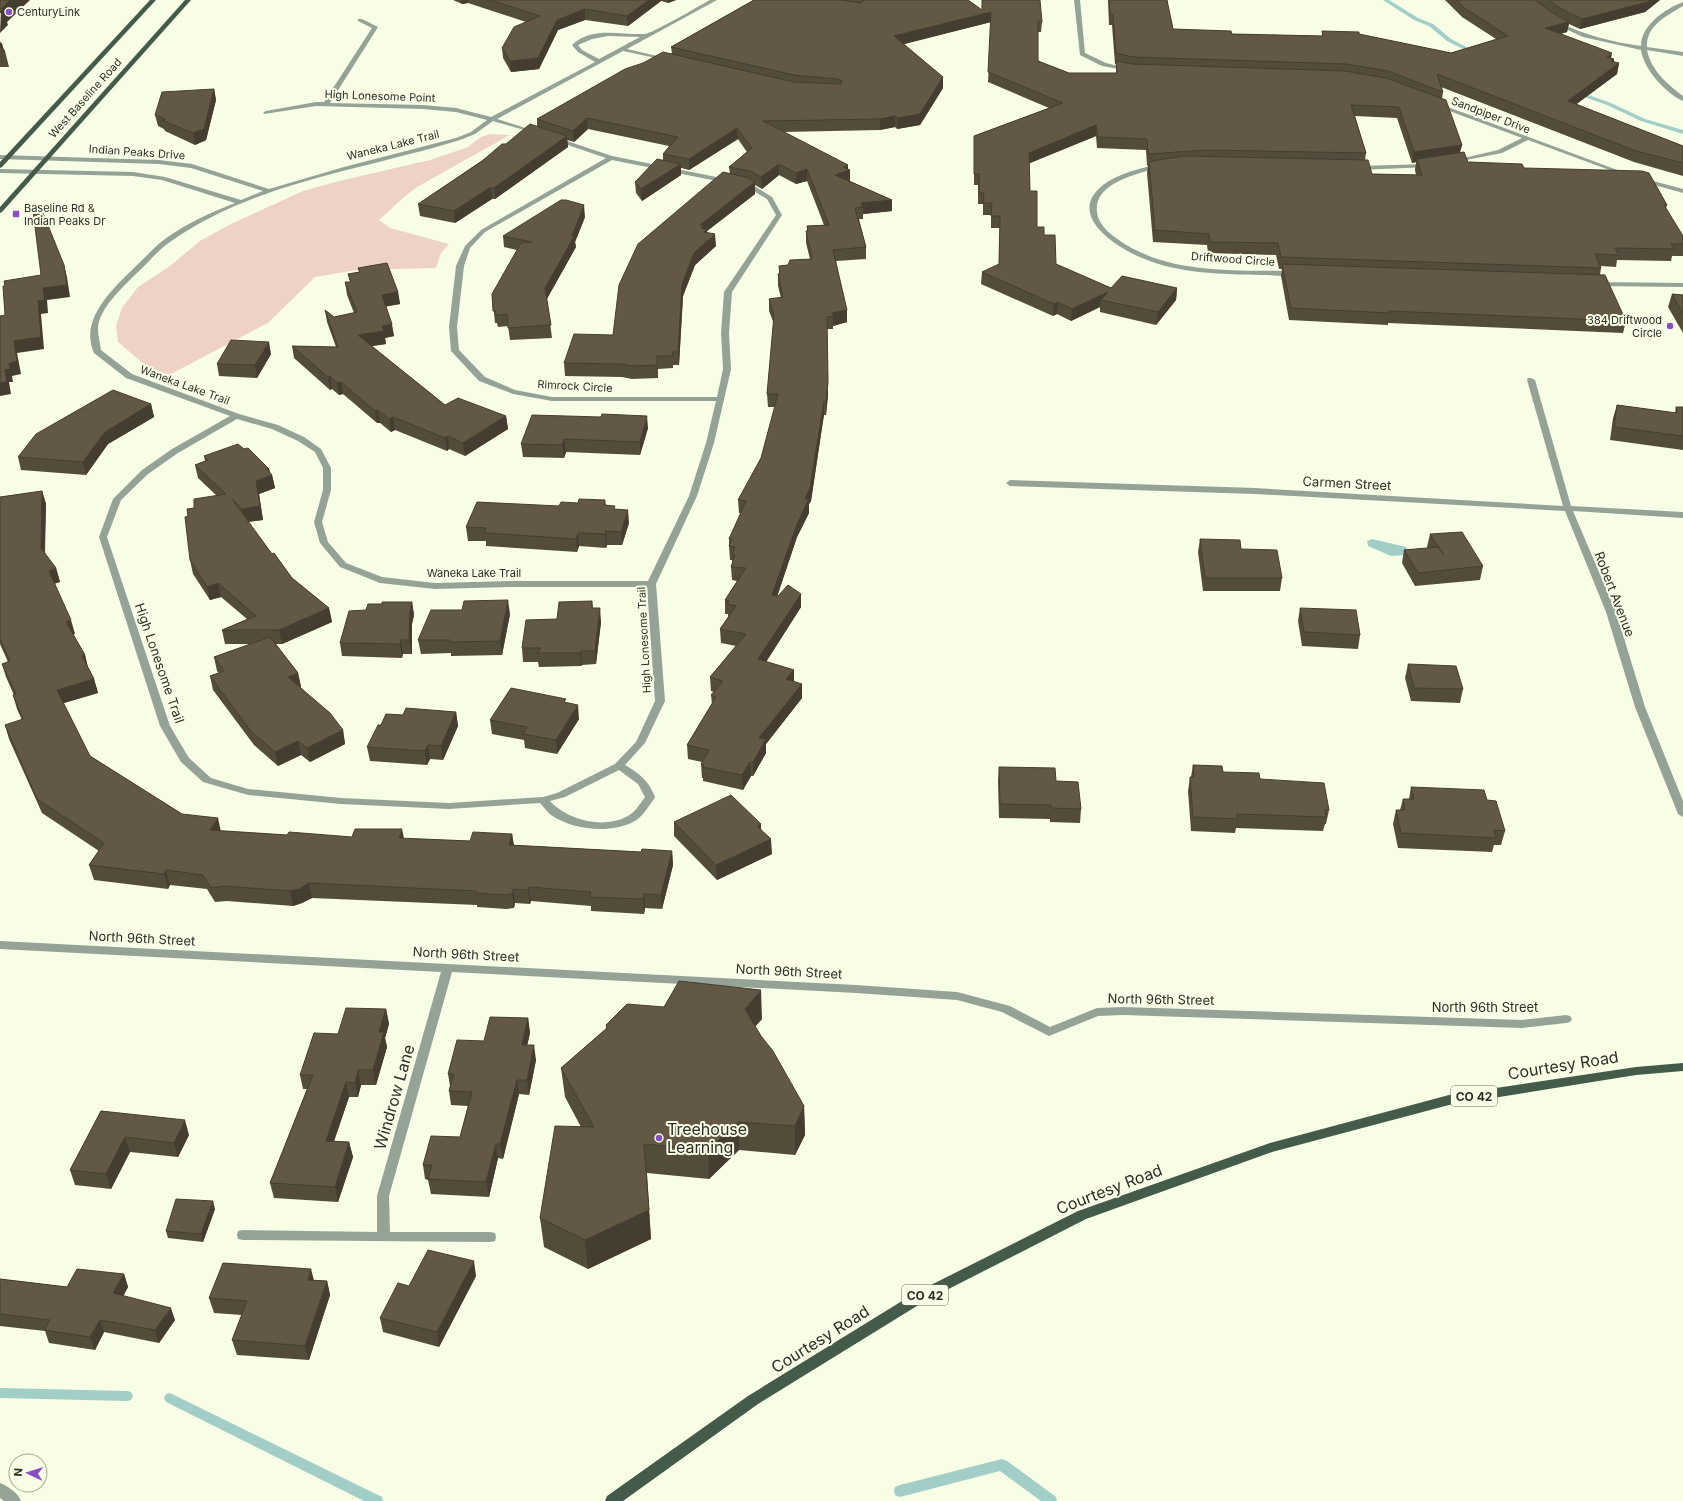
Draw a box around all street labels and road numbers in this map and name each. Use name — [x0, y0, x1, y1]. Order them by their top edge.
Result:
street label: West Baseline Road — [45, 55, 125, 141]
street label: High Lonesome Point — [324, 87, 436, 105]
street label: Sandpiper Drive — [1449, 93, 1533, 137]
street label: Waneka Lake Trail — [345, 127, 441, 163]
street label: Indian Peaks Drive — [88, 142, 186, 162]
street label: Driftwood Circle — [1191, 249, 1275, 269]
street label: Waneka Lake Trail — [138, 362, 232, 408]
street label: Rimrock Circle — [537, 377, 613, 395]
street label: Carmen Street — [1302, 473, 1392, 493]
street label: Robert Avenue — [1591, 549, 1639, 639]
street label: Waneka Lake Trail — [427, 566, 521, 580]
street label: High Lonesome Trail — [634, 586, 654, 694]
street label: High Lonesome Trail — [132, 601, 188, 725]
street label: North 96th Street — [88, 927, 196, 949]
street label: North 96th Street — [412, 943, 520, 965]
street label: North 96th Street — [735, 960, 843, 982]
street label: North 96th Street — [1108, 990, 1214, 1008]
street label: North 96th Street — [1432, 999, 1538, 1015]
street label: Windrow Lane — [369, 1042, 419, 1152]
street label: Courtesy Road — [1506, 1046, 1620, 1084]
road number: CO 42 — [1451, 1086, 1497, 1106]
street label: Courtesy Road — [1053, 1160, 1165, 1218]
road number: CO 42 — [902, 1285, 948, 1305]
street label: Courtesy Road — [767, 1301, 873, 1377]

